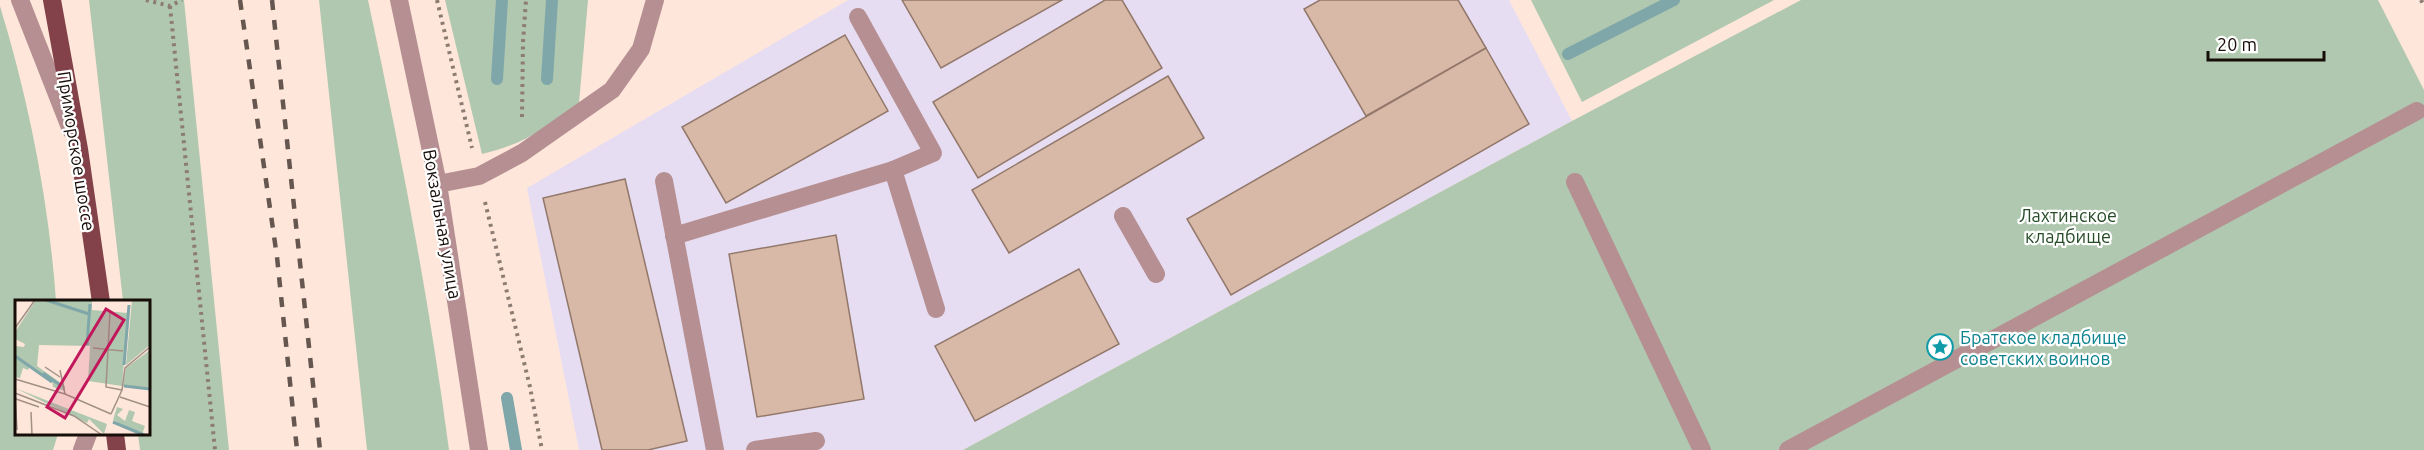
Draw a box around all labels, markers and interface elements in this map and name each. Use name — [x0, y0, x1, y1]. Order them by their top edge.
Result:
scale bar — [2208, 24, 2324, 62]
text: 20 m — [2217, 34, 2257, 54]
street label: Приморское шоссе — [54, 70, 100, 232]
street label: Вокзальная улица — [420, 148, 466, 300]
park label: Лахтинское кладбище — [2019, 205, 2117, 246]
inset map — [15, 300, 150, 435]
place label: Братское кладбище советских воинов — [1960, 327, 2127, 368]
place icon: Братское кладбище советских воинов — [1925, 332, 1955, 362]

